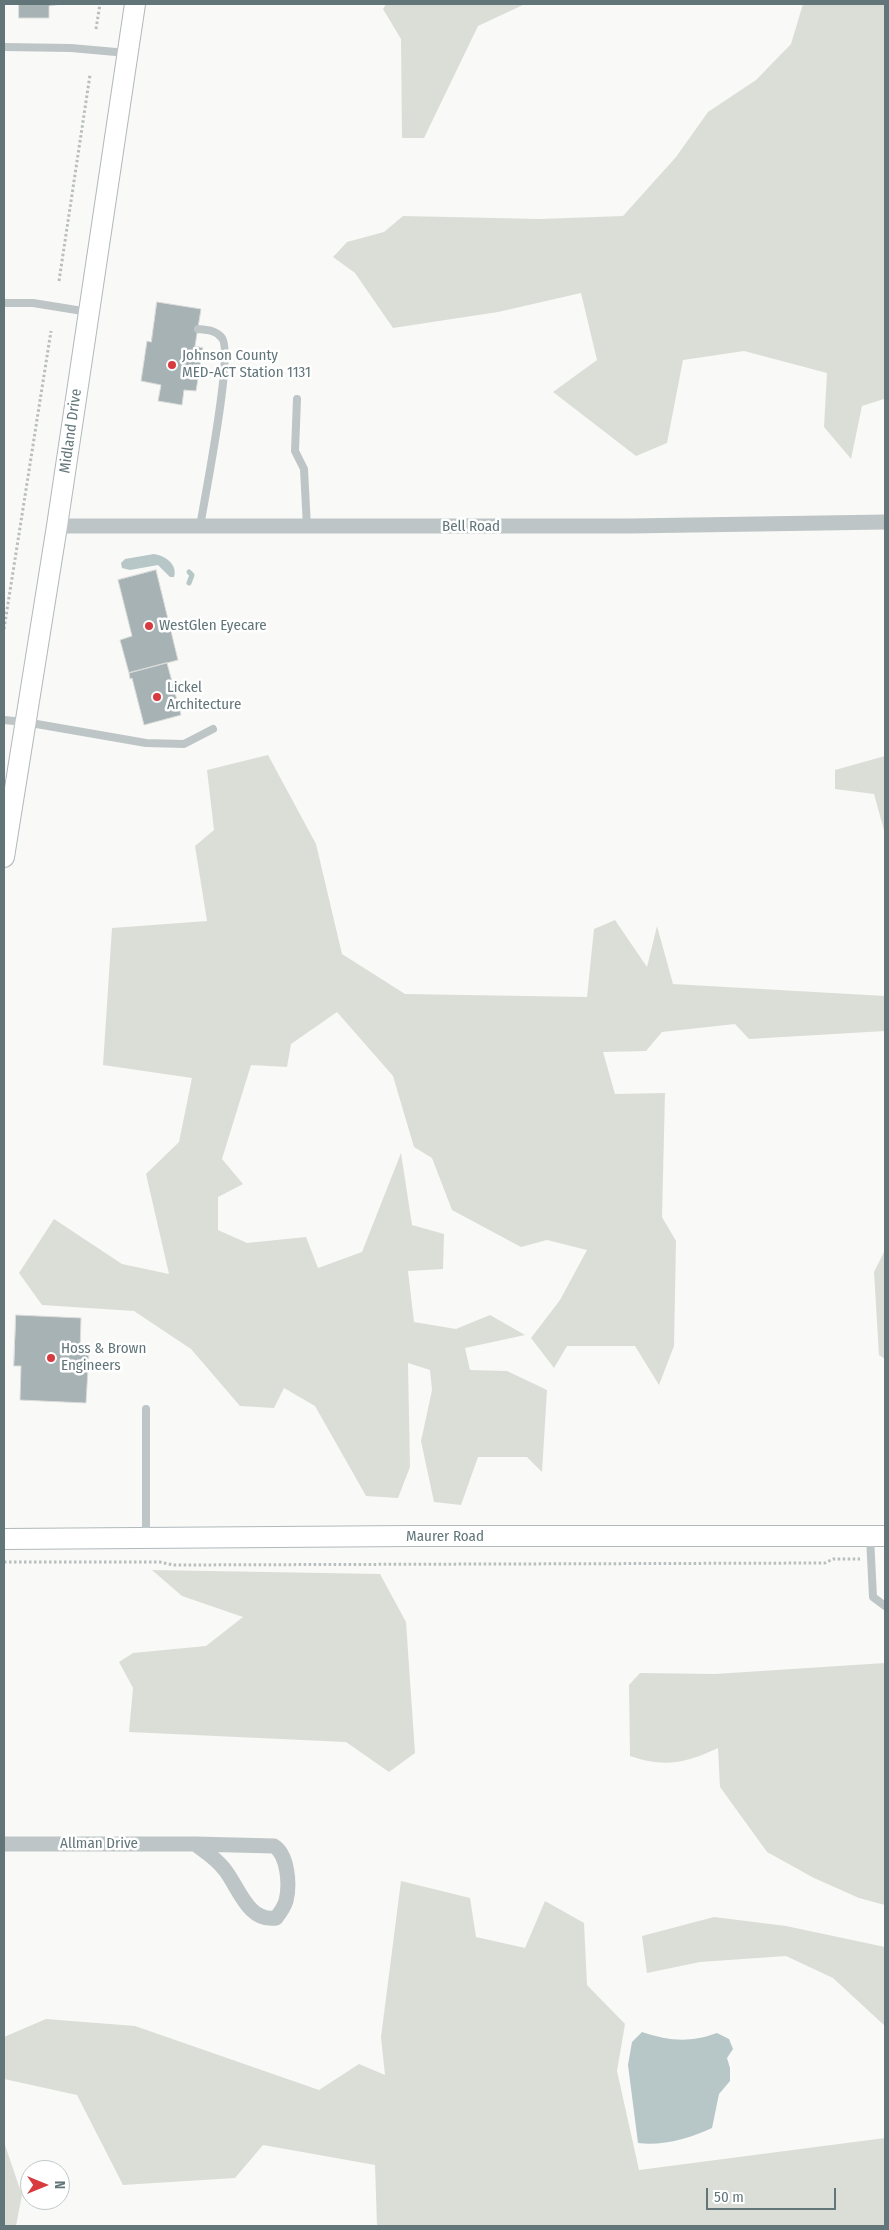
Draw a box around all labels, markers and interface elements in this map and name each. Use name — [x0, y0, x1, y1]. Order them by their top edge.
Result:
place label: Johnson County MED-ACT Station 1131 — [182, 347, 311, 382]
marker: Johnson County MED-ACT Station 1131 — [166, 359, 178, 371]
street label: Midland Drive — [56, 388, 86, 474]
street label: Bell Road — [442, 518, 500, 536]
place label: WestGlen Eyecare — [159, 617, 267, 635]
marker: WestGlen Eyecare — [143, 620, 155, 632]
place label: Lickel Architecture — [167, 679, 241, 714]
marker: Lickel Architecture — [151, 691, 163, 703]
place label: Hoss & Brown Engineers — [61, 1340, 146, 1375]
marker: Hoss & Brown Engineers — [45, 1352, 57, 1364]
street label: Maurer Road — [406, 1528, 484, 1546]
street label: Allman Drive — [60, 1835, 138, 1853]
north arrow — [20, 2160, 70, 2210]
scale bar — [709, 2178, 839, 2210]
text: N — [51, 2181, 68, 2189]
text: 50 m — [714, 2188, 744, 2206]

